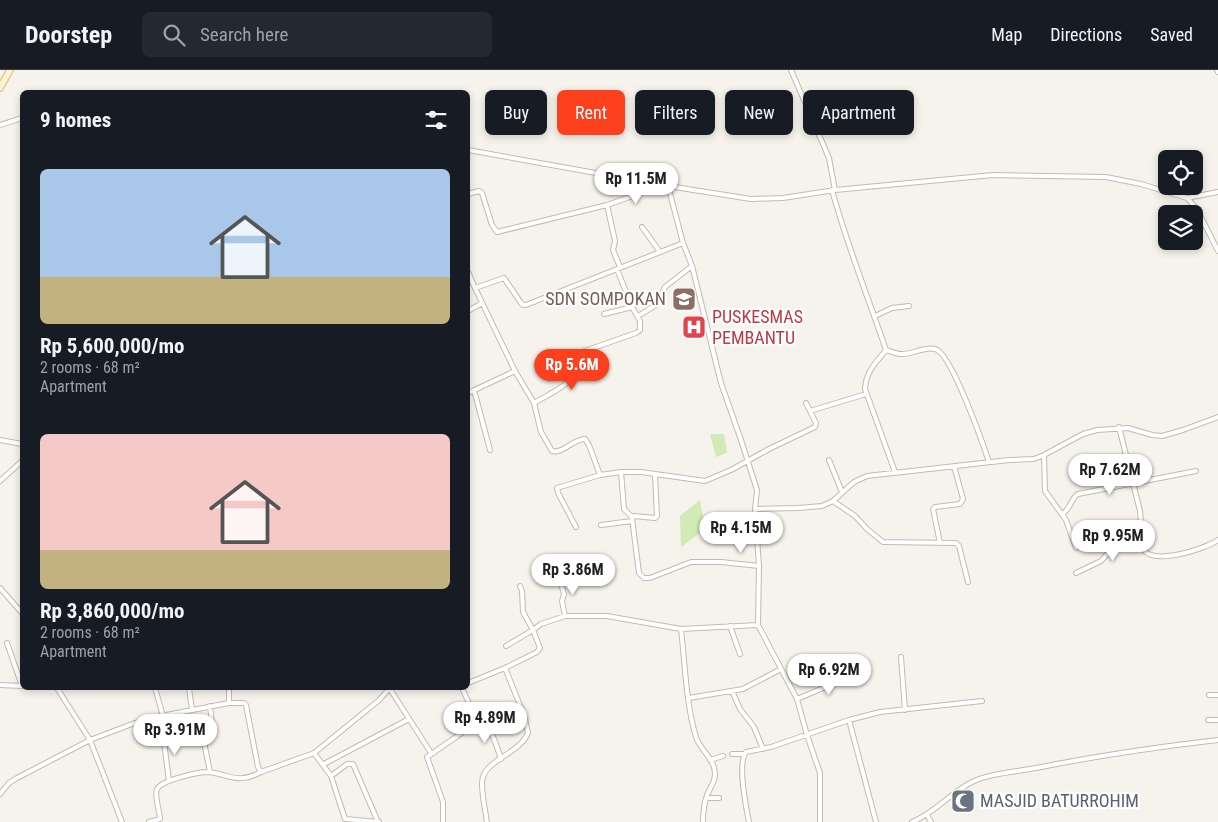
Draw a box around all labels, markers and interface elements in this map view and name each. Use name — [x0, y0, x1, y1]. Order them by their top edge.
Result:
search box — [142, 12, 492, 57]
text: Doorstep — [25, 21, 112, 49]
icon: search — [160, 21, 188, 49]
text: Search here — [200, 23, 288, 46]
text: Map — [991, 24, 1022, 45]
text: Directions — [1050, 24, 1122, 45]
text: Saved — [1150, 24, 1193, 45]
chip: Buy — [485, 90, 547, 135]
chip: Rent — [557, 90, 625, 135]
chip: Filters — [635, 90, 715, 135]
chip: New — [725, 90, 793, 135]
chip: Apartment — [803, 90, 914, 135]
icon: filters — [422, 106, 450, 134]
text: 9 homes — [40, 108, 111, 132]
map controls — [1158, 150, 1203, 250]
button: locate — [1158, 150, 1203, 195]
pin: Rp 11.5M — [584, 162, 688, 205]
text: Rp 11.5M — [605, 169, 667, 188]
icon: home — [200, 202, 290, 292]
button: layers — [1158, 205, 1203, 250]
school or university icon: SDN SOMPOKAN — [671, 286, 697, 312]
place label: SDN SOMPOKAN — [545, 288, 666, 309]
place label: PUSKESMAS PEMBANTU — [712, 306, 803, 348]
hospital icon: PUSKESMAS PEMBANTU — [681, 314, 707, 340]
text: Rp 5,600,000/mo — [40, 334, 184, 358]
pin: Rp 5.6M — [526, 348, 618, 391]
text: Rp 5.6M — [545, 355, 599, 374]
text: 2 rooms · 68 m² — [40, 358, 140, 377]
text: Apartment — [40, 377, 107, 396]
pin: Rp 7.62M — [1058, 454, 1162, 496]
text: Rp 7.62M — [1079, 460, 1141, 479]
icon: home — [200, 467, 290, 557]
pin: Rp 4.15M — [689, 512, 793, 554]
text: Rp 4.15M — [710, 518, 772, 537]
pin: Rp 9.95M — [1061, 520, 1165, 562]
text: Rp 9.95M — [1082, 526, 1144, 545]
pin: Rp 3.86M — [521, 554, 625, 596]
text: Rp 3.86M — [542, 560, 604, 579]
text: Rp 3,860,000/mo — [40, 599, 184, 623]
text: 2 rooms · 68 m² — [40, 623, 140, 642]
text: Apartment — [40, 642, 107, 661]
pin: Rp 6.92M — [777, 654, 881, 696]
text: Rp 6.92M — [798, 660, 860, 679]
pin: Rp 4.89M — [433, 702, 537, 744]
text: Rp 4.89M — [454, 708, 516, 727]
pin: Rp 3.91M — [123, 714, 227, 756]
text: Rp 3.91M — [144, 720, 206, 739]
mosque icon: MASJID BATURROHIM — [950, 788, 976, 814]
place label: MASJID BATURROHIM — [980, 790, 1139, 811]

